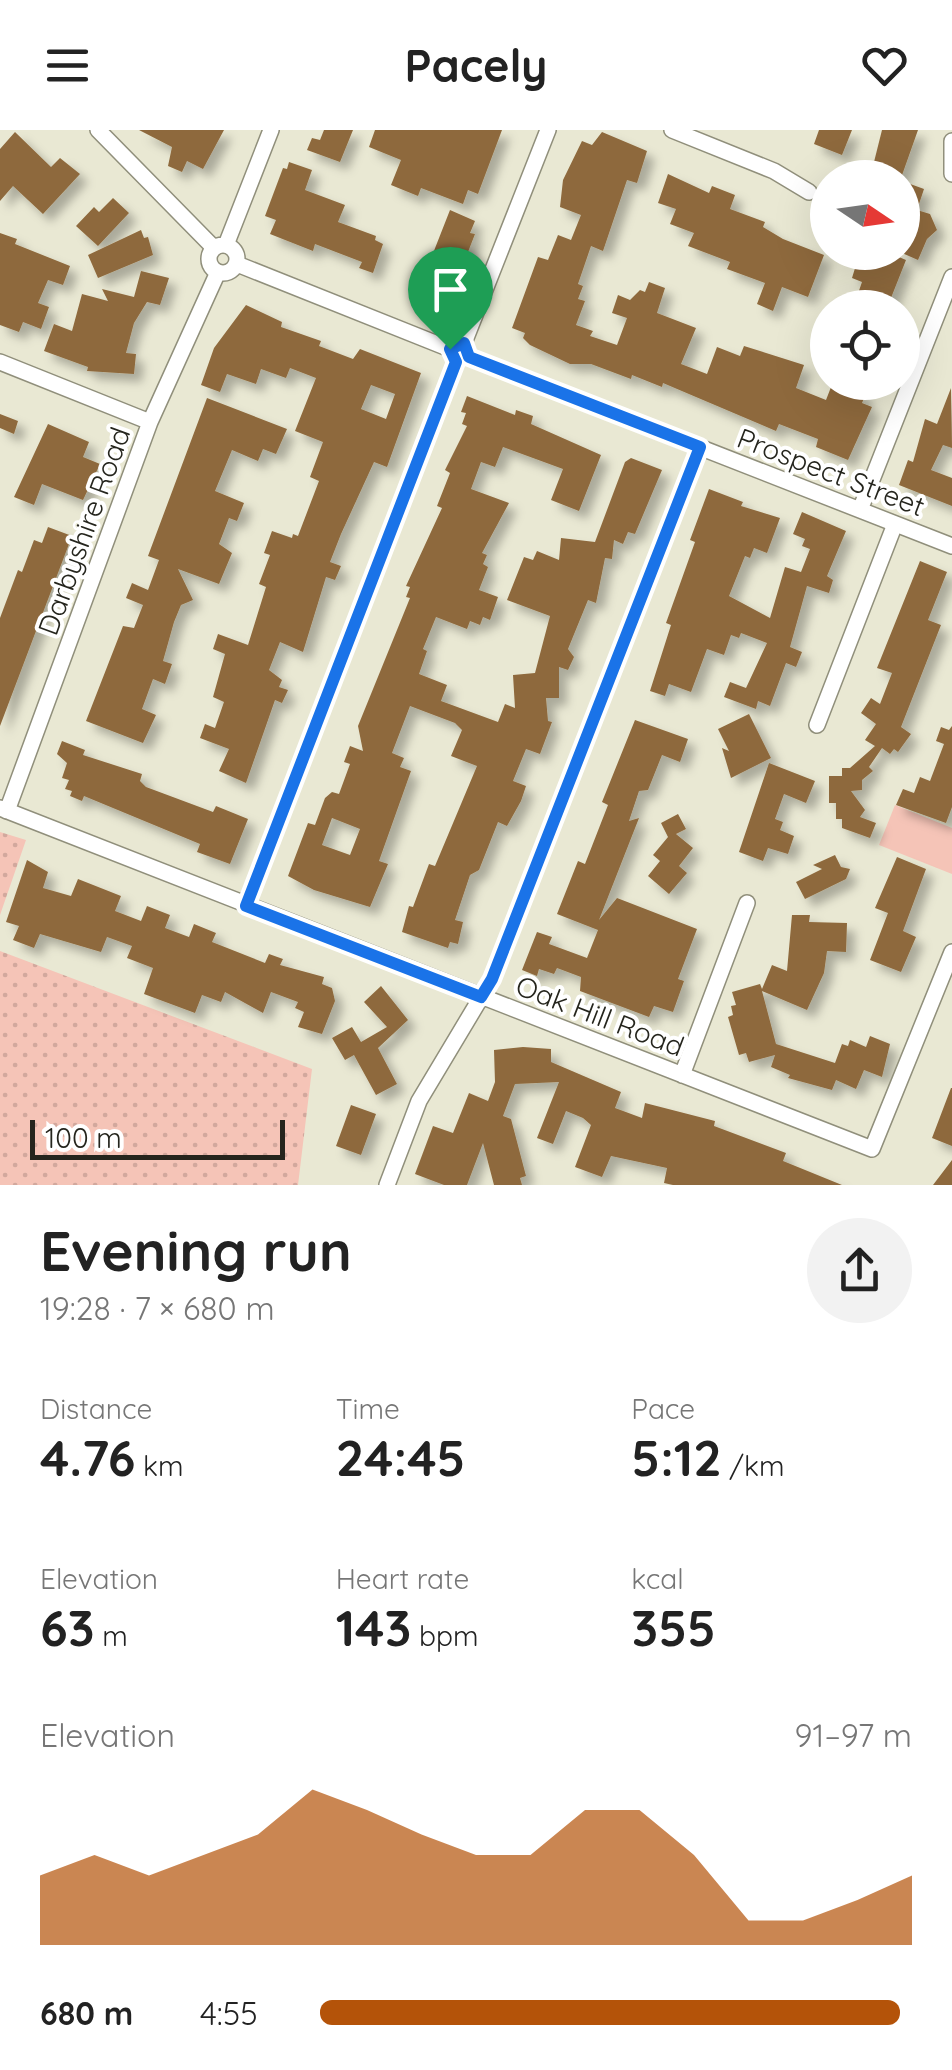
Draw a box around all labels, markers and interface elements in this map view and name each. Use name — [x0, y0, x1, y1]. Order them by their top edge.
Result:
text: Pacely — [404, 37, 548, 93]
icon: menu — [40, 38, 95, 93]
icon: heart — [857, 38, 912, 93]
north arrow — [810, 160, 920, 270]
map controls — [810, 160, 920, 400]
pin — [408, 247, 493, 350]
icon: arrive — [423, 262, 478, 317]
button: locate — [810, 290, 920, 400]
street label: Prospect Street — [733, 420, 930, 523]
street label: Darbyshire Road — [30, 422, 137, 640]
street label: Oak Hill Road — [511, 967, 689, 1064]
scale bar — [30, 1115, 285, 1160]
text: 100 m — [45, 1120, 122, 1155]
text: Evening run — [40, 1216, 352, 1285]
button: share — [807, 1218, 912, 1323]
text: 19:28 · 7 × 680 m — [40, 1288, 275, 1328]
text: Distance — [40, 1391, 152, 1426]
text: Time — [336, 1391, 400, 1426]
text: Pace — [631, 1391, 695, 1426]
text: 4.76 — [40, 1426, 135, 1489]
text: 24:45 — [336, 1426, 465, 1489]
text: 5:12 — [631, 1426, 722, 1489]
text: km — [135, 1448, 184, 1483]
text: /km — [722, 1448, 784, 1483]
text: Elevation — [40, 1561, 158, 1596]
text: Heart rate — [336, 1561, 469, 1596]
text: kcal — [631, 1561, 684, 1596]
text: 63 — [40, 1596, 95, 1659]
text: 143 — [336, 1596, 411, 1659]
text: 355 — [631, 1596, 716, 1659]
text: m — [95, 1618, 128, 1653]
text: bpm — [411, 1618, 478, 1653]
text: Elevation — [40, 1715, 175, 1755]
text: 91–97 m — [795, 1715, 912, 1755]
text: 680 m — [40, 1993, 133, 2033]
text: 4:55 — [200, 1993, 258, 2033]

